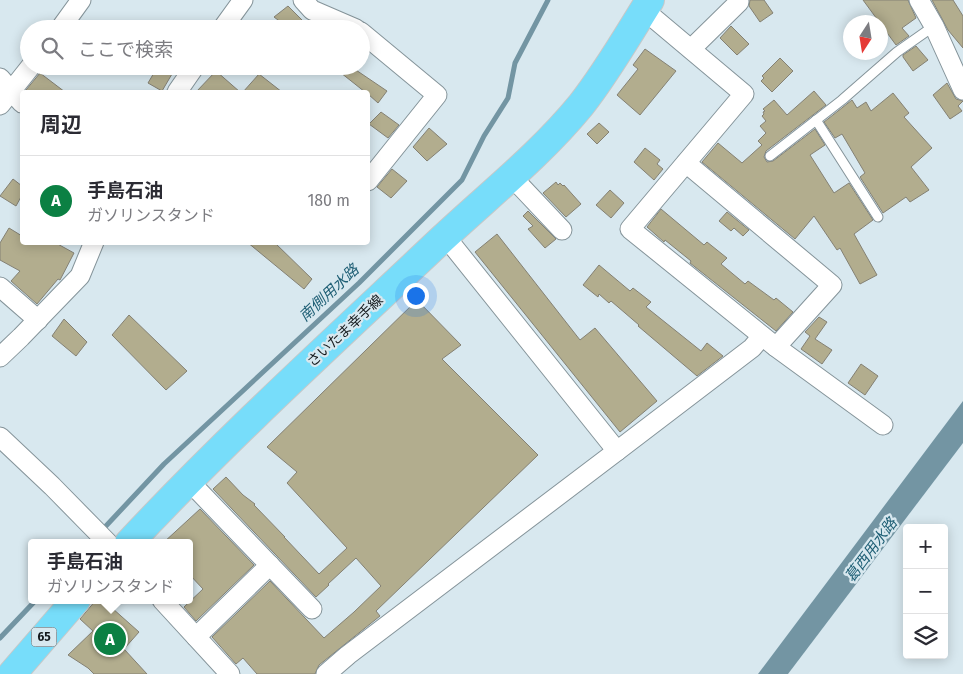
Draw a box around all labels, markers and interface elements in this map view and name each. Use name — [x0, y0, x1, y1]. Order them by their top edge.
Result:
north arrow — [843, 15, 888, 60]
search box — [20, 20, 370, 75]
icon: search — [38, 34, 66, 62]
text: ここで検索 — [78, 38, 173, 61]
text: 周辺 — [40, 112, 82, 138]
text: 手島石油 — [87, 179, 163, 202]
text: A — [51, 191, 61, 210]
text: 180 m — [307, 191, 350, 210]
text: ガソリンスタンド — [87, 206, 215, 225]
water label: 南側用水路 — [295, 259, 364, 325]
your location — [403, 283, 429, 309]
street label: さいたま幸手線 — [304, 292, 386, 370]
water label: 葛西用水路 — [841, 513, 902, 585]
map controls — [903, 524, 948, 659]
button: + — [903, 524, 948, 569]
popup — [28, 539, 193, 604]
text: 手島石油 — [47, 550, 123, 573]
button: − — [903, 569, 948, 614]
text: ガソリンスタンド — [47, 577, 174, 596]
button: layers — [903, 614, 948, 659]
pin: A — [94, 620, 126, 658]
road number: 65 — [32, 628, 56, 646]

